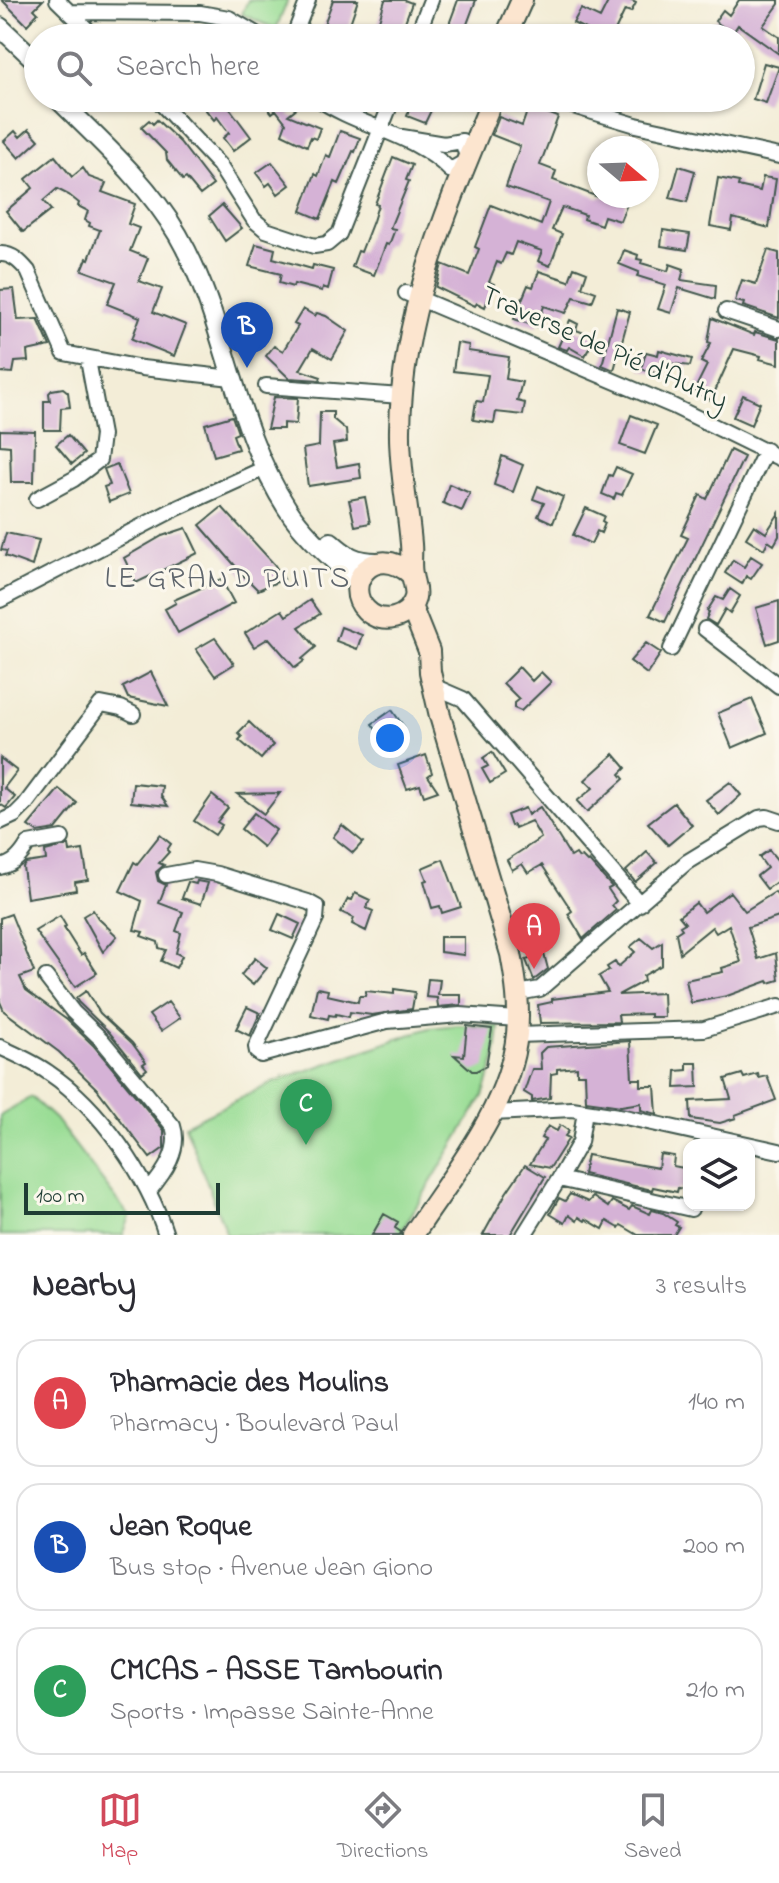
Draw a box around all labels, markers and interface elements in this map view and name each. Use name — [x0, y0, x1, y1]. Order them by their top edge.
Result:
search box — [24, 24, 755, 112]
icon: search — [52, 46, 96, 90]
text: Search here — [116, 46, 260, 90]
north arrow — [587, 136, 659, 208]
street label: Traverse de Pié d'Autry — [474, 276, 734, 422]
pin: B — [221, 302, 273, 368]
district label: LE GRAND PUITS — [105, 558, 351, 602]
your location — [370, 718, 410, 758]
pin: A — [508, 903, 560, 969]
pin: C — [280, 1079, 332, 1145]
map controls — [683, 1139, 755, 1211]
button: layers — [683, 1139, 755, 1211]
scale bar — [24, 1179, 220, 1215]
text: 100 m — [36, 1181, 85, 1213]
text: Nearby — [32, 1262, 136, 1312]
text: 3 results — [656, 1268, 747, 1306]
text: Pharmacie des Moulins — [110, 1362, 389, 1406]
text: A — [52, 1384, 68, 1422]
text: 140 m — [688, 1384, 745, 1422]
text: Pharmacy · Boulevard Paul — [110, 1406, 398, 1444]
text: Jean Roque — [110, 1506, 252, 1550]
text: B — [51, 1528, 69, 1566]
text: 200 m — [683, 1528, 745, 1566]
text: Bus stop · Avenue Jean Giono — [110, 1550, 433, 1588]
text: CMCAS - ASSE Tambourin — [110, 1650, 443, 1694]
text: C — [53, 1672, 67, 1710]
text: 210 m — [686, 1672, 745, 1710]
text: Sports · Impasse Sainte-Anne — [110, 1694, 434, 1732]
tab: Map — [98, 1788, 142, 1868]
tab: Directions — [337, 1788, 429, 1868]
tab: Saved — [624, 1788, 681, 1868]

